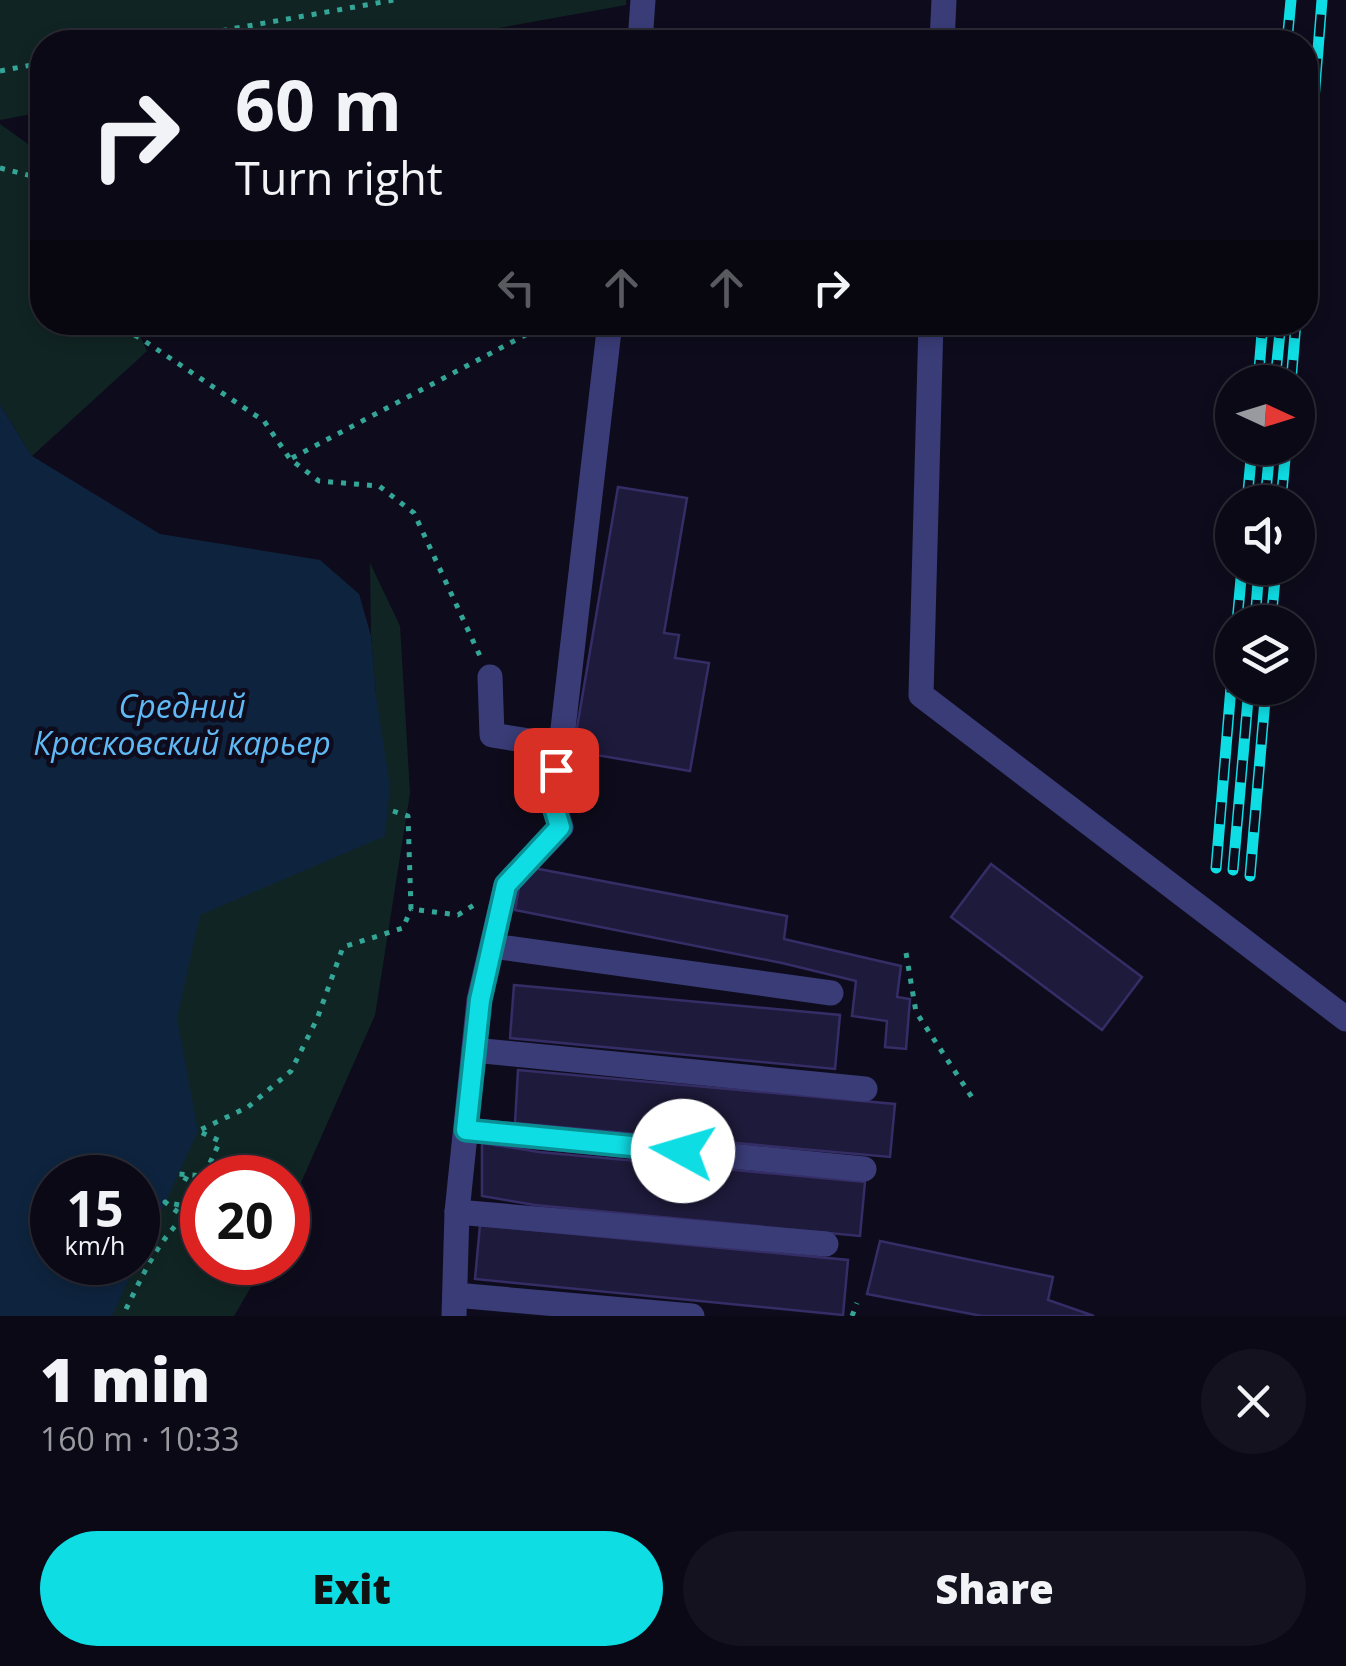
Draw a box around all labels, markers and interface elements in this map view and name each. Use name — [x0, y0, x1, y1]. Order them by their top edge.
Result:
text: 60 m — [235, 56, 402, 152]
icon: right — [70, 70, 200, 200]
text: Turn right — [235, 147, 443, 208]
icon: left — [489, 260, 544, 315]
icon: ahead — [594, 260, 649, 315]
icon: ahead — [699, 260, 754, 315]
icon: right — [804, 260, 859, 315]
north arrow — [1215, 365, 1315, 465]
map controls — [1215, 365, 1315, 705]
button: sound — [1215, 485, 1315, 585]
button: layers — [1215, 605, 1315, 705]
water label: Средний Красковский карьер — [33, 684, 331, 764]
pin — [514, 728, 599, 813]
icon: arrive — [529, 743, 584, 798]
position arrow — [631, 1099, 735, 1203]
speed limit sign: 20 — [180, 1155, 310, 1285]
text: 15 — [66, 1174, 124, 1242]
text: km/h — [65, 1228, 125, 1262]
text: 1 min — [40, 1338, 210, 1420]
button: close — [1201, 1349, 1306, 1454]
text: 160 m · 10:33 — [40, 1417, 239, 1460]
button: Exit — [40, 1531, 663, 1646]
button: Share — [683, 1531, 1306, 1646]

